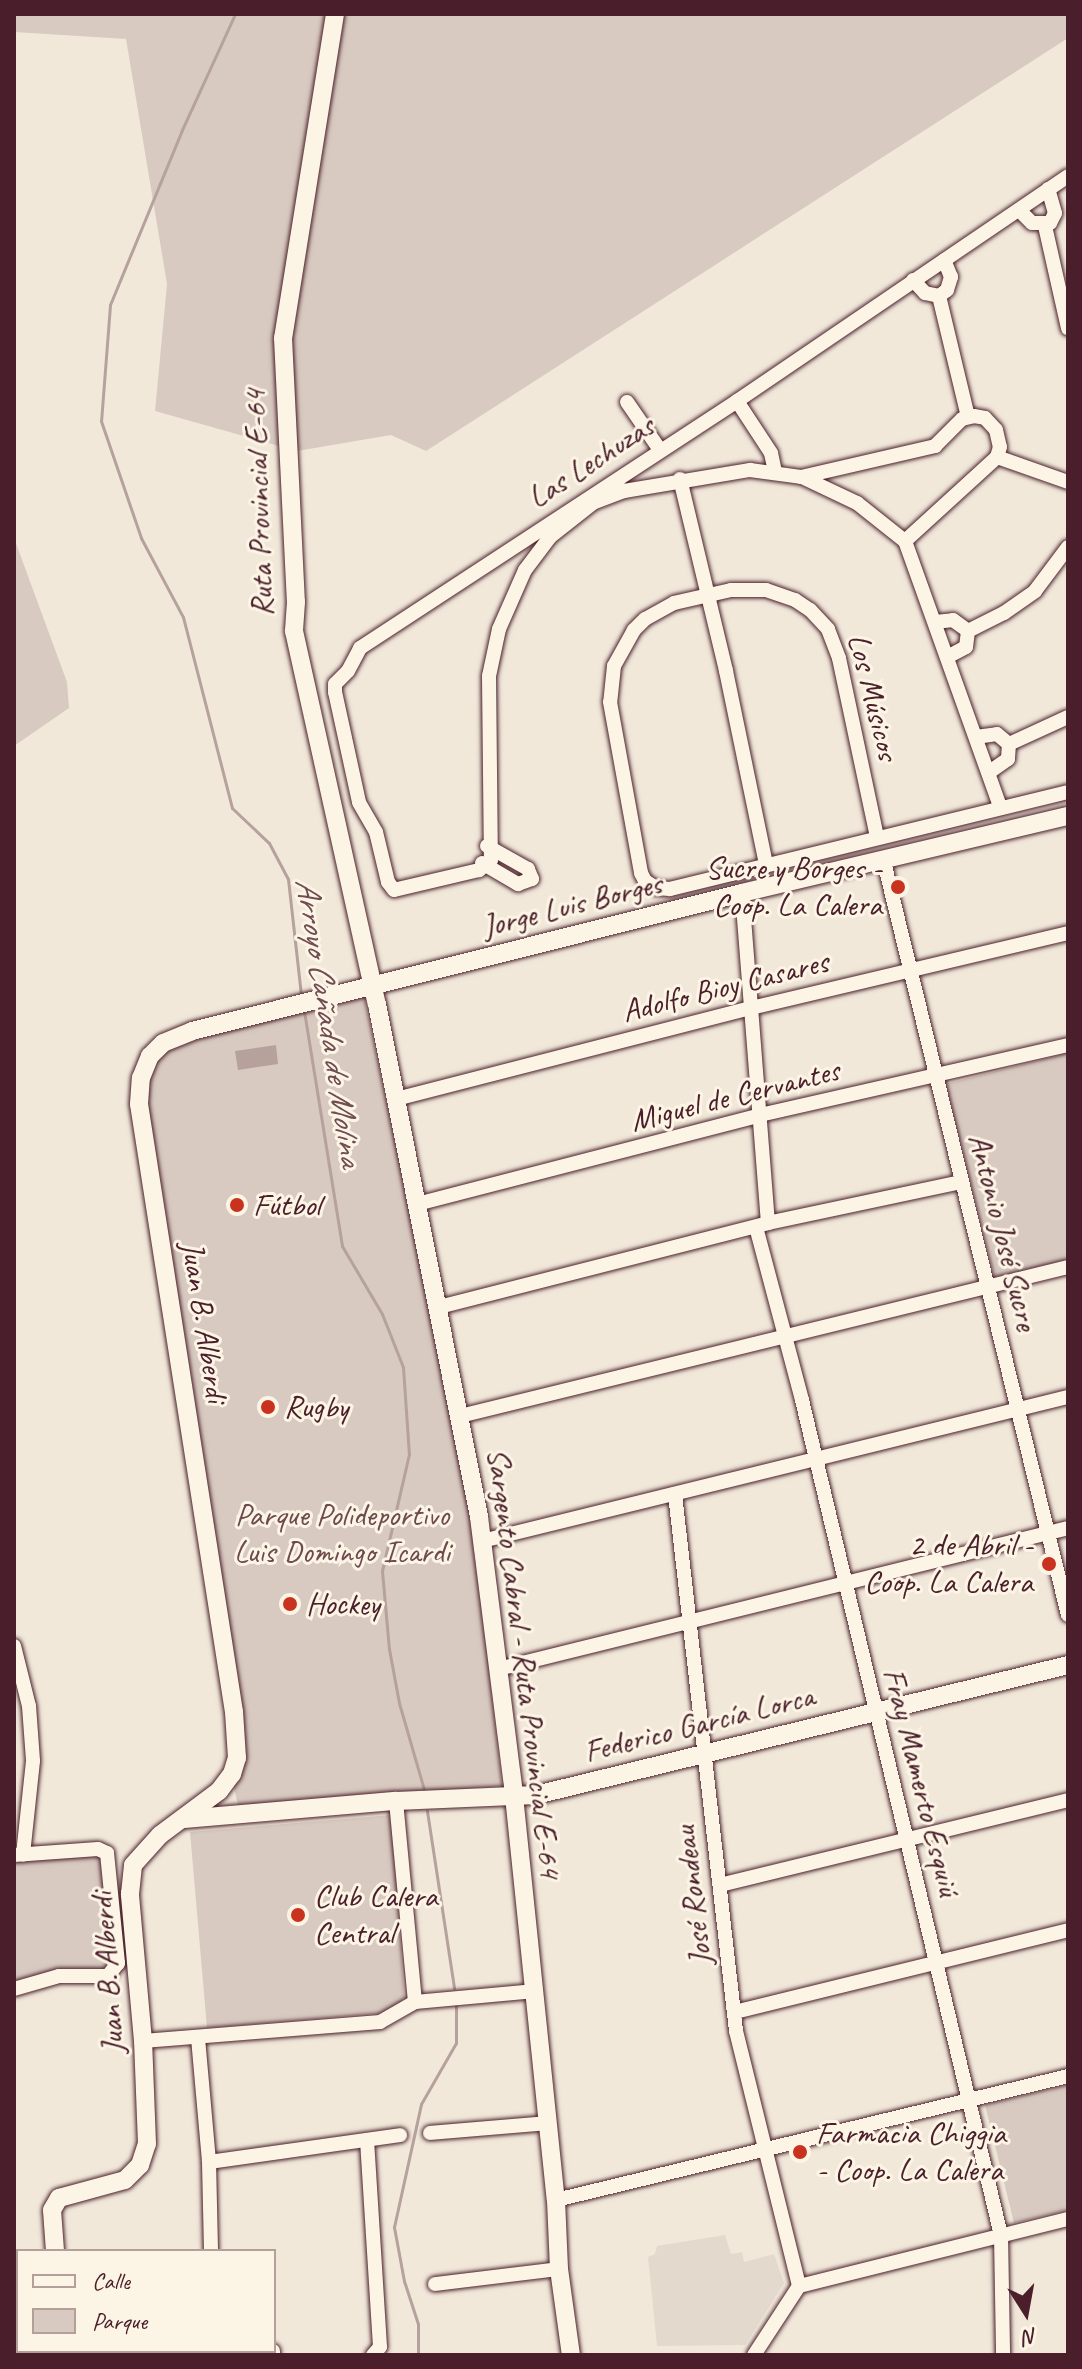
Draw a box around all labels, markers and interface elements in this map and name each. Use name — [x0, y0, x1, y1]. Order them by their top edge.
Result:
street label: Ruta Provincial E-64 — [236, 388, 282, 618]
street label: Las Lechuzas — [521, 407, 661, 517]
street label: Los Músicos — [839, 630, 907, 764]
place label: Sucre y Borges - Coop. La Calera — [705, 850, 882, 925]
street label: Jorge Luis Borges — [479, 864, 665, 946]
water label: Arroyo Cañada de Molina — [287, 875, 373, 1169]
marker: Sucre y Borges - Coop. La Calera — [889, 878, 907, 896]
street label: Adolfo Bioy Casares — [617, 943, 833, 1031]
street label: Miguel de Cervantes — [627, 1052, 843, 1140]
street label: Antonio José Sucre — [960, 1130, 1046, 1334]
place label: Fútbol — [253, 1186, 321, 1224]
marker: Fútbol — [228, 1196, 246, 1214]
street label: Juan B. Alberdi — [172, 1239, 236, 1405]
place label: Rugby — [284, 1388, 348, 1426]
marker: Rugby — [259, 1398, 277, 1416]
street label: Sargento Cabral - Ruta Provincial E-64 — [479, 1445, 569, 1881]
park label: Parque Polideportivo Luis Domingo Icardi — [234, 1497, 450, 1572]
place label: 2 de Abril - Coop. La Calera — [864, 1527, 1033, 1602]
marker: 2 de Abril - Coop. La Calera — [1040, 1555, 1058, 1573]
place label: Hockey — [306, 1585, 380, 1623]
marker: Hockey — [281, 1595, 299, 1613]
street label: Fray Mamerto Esquiú — [874, 1664, 968, 1900]
street label: Federico García Lorca — [580, 1677, 818, 1771]
street label: José Rondeau — [665, 1824, 721, 1968]
place label: Club Calera Central — [314, 1878, 438, 1953]
street label: Juan B. Alberdi — [83, 1891, 133, 2055]
marker: Club Calera Central — [289, 1906, 307, 1924]
place label: Farmacia Chiggia - Coop. La Calera — [816, 2115, 1005, 2190]
marker: Farmacia Chiggia - Coop. La Calera — [791, 2143, 809, 2161]
legend — [16, 2249, 276, 2353]
text: Calle — [92, 2266, 130, 2296]
north arrow — [986, 2273, 1066, 2353]
text: Parque — [92, 2306, 147, 2336]
text: N — [1021, 2322, 1040, 2352]

